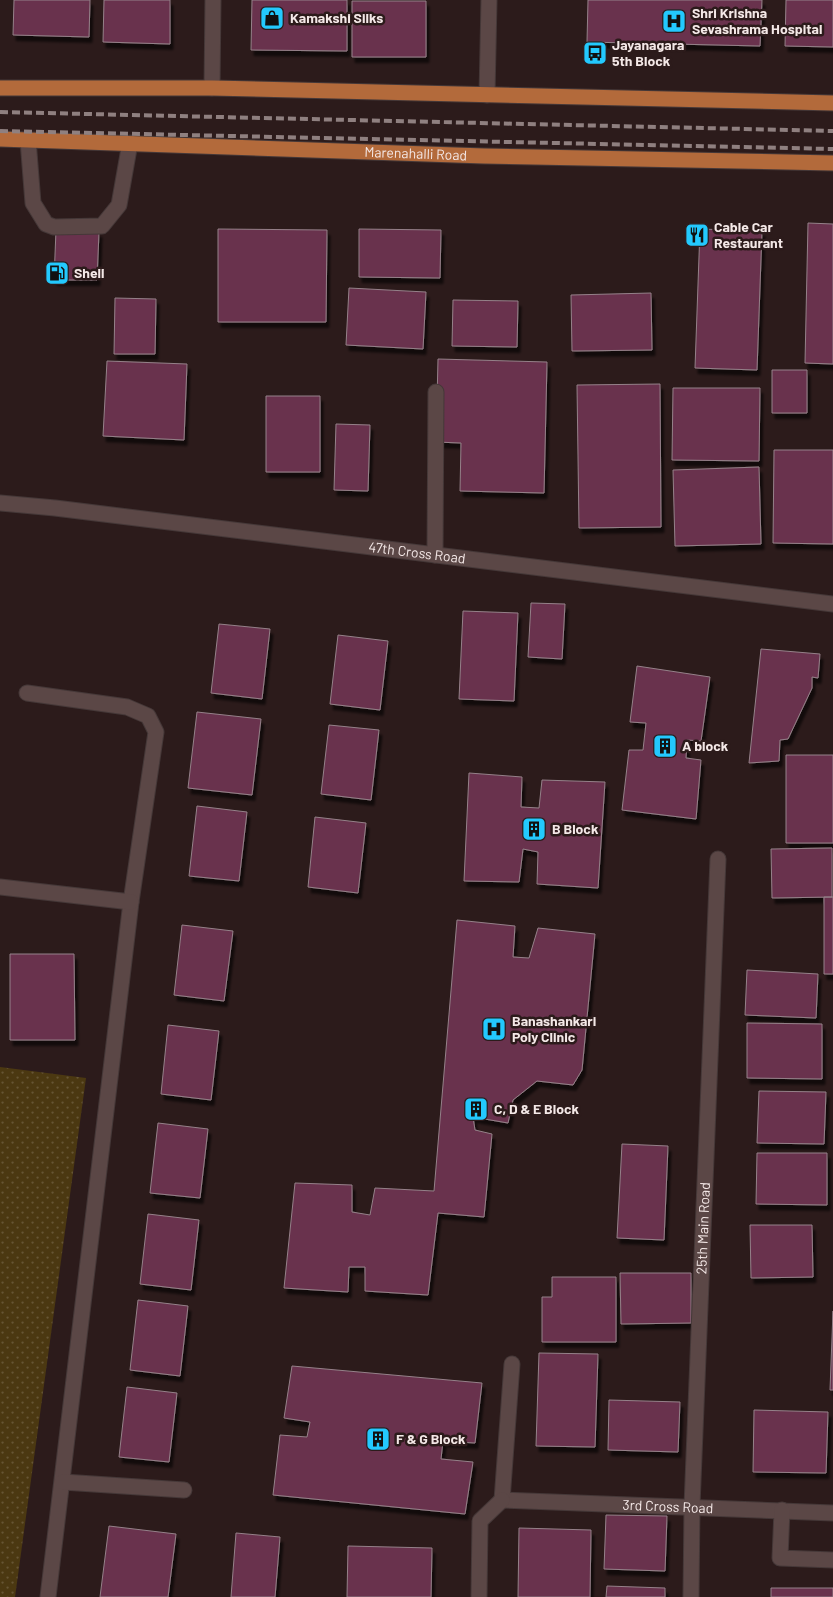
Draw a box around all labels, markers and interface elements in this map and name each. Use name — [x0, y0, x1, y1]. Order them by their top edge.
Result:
place label: Shri Krishna Sevashrama Hospital — [692, 4, 822, 37]
shop icon: Kamakshi Silks — [259, 5, 285, 31]
hospital icon: Shri Krishna Sevashrama Hospital — [661, 8, 687, 34]
place label: Kamakshi Silks — [290, 9, 383, 26]
place label: Jayanagara 5th Block — [612, 36, 684, 69]
bus stop icon: Jayanagara 5th Block — [582, 40, 608, 66]
street label: Marenahalli Road — [364, 143, 467, 163]
place label: Cable Car Restaurant — [714, 218, 783, 251]
restaurant icon: Cable Car Restaurant — [684, 222, 710, 248]
fuel station icon: Shell — [44, 260, 70, 286]
place label: Shell — [74, 264, 104, 281]
street label: 47th Cross Road — [368, 538, 467, 567]
building icon: A block — [652, 733, 678, 759]
place label: A block — [682, 737, 729, 754]
building icon: B Block — [521, 816, 547, 842]
place label: B Block — [552, 820, 599, 837]
place label: Banashankari Poly Clinic — [512, 1012, 596, 1045]
hospital icon: Banashankari Poly Clinic — [481, 1016, 507, 1042]
building icon: C, D & E Block — [463, 1096, 489, 1122]
place label: C, D & E Block — [494, 1100, 579, 1117]
street label: 25th Main Road — [692, 1182, 713, 1275]
building icon: F & G Block — [365, 1426, 391, 1452]
place label: F & G Block — [396, 1430, 466, 1447]
street label: 3rd Cross Road — [622, 1496, 714, 1516]

